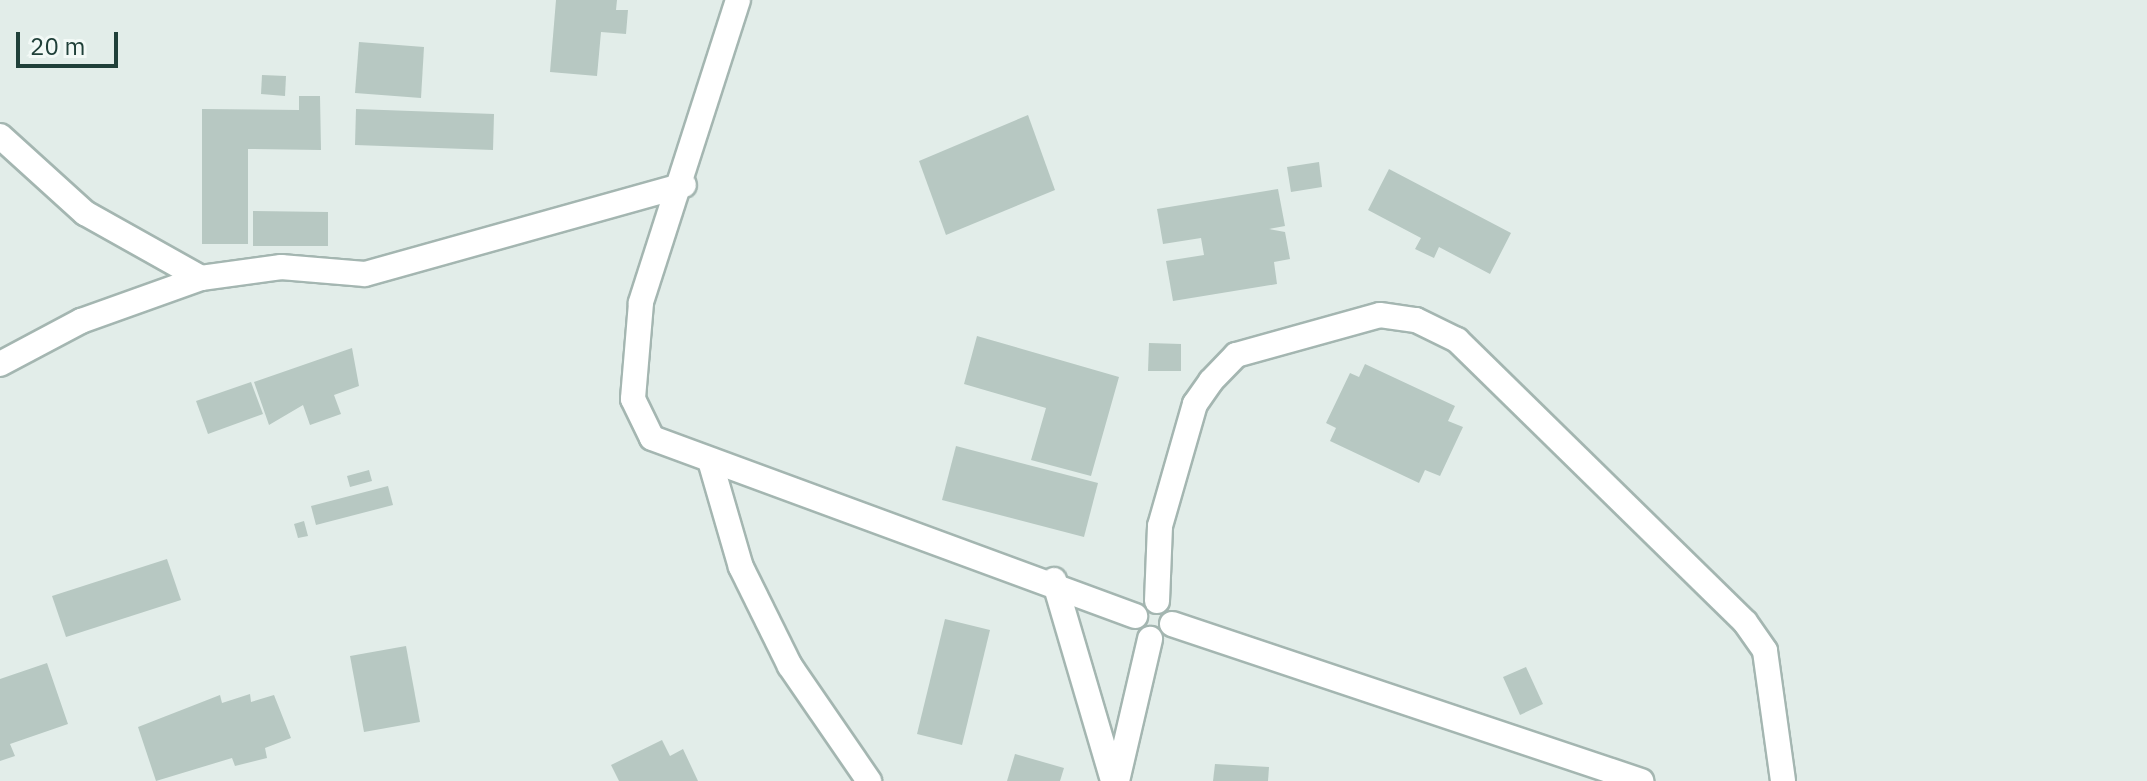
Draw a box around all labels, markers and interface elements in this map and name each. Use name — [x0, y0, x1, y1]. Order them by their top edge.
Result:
scale bar — [20, 16, 122, 66]
text: 20 m — [30, 30, 85, 62]

